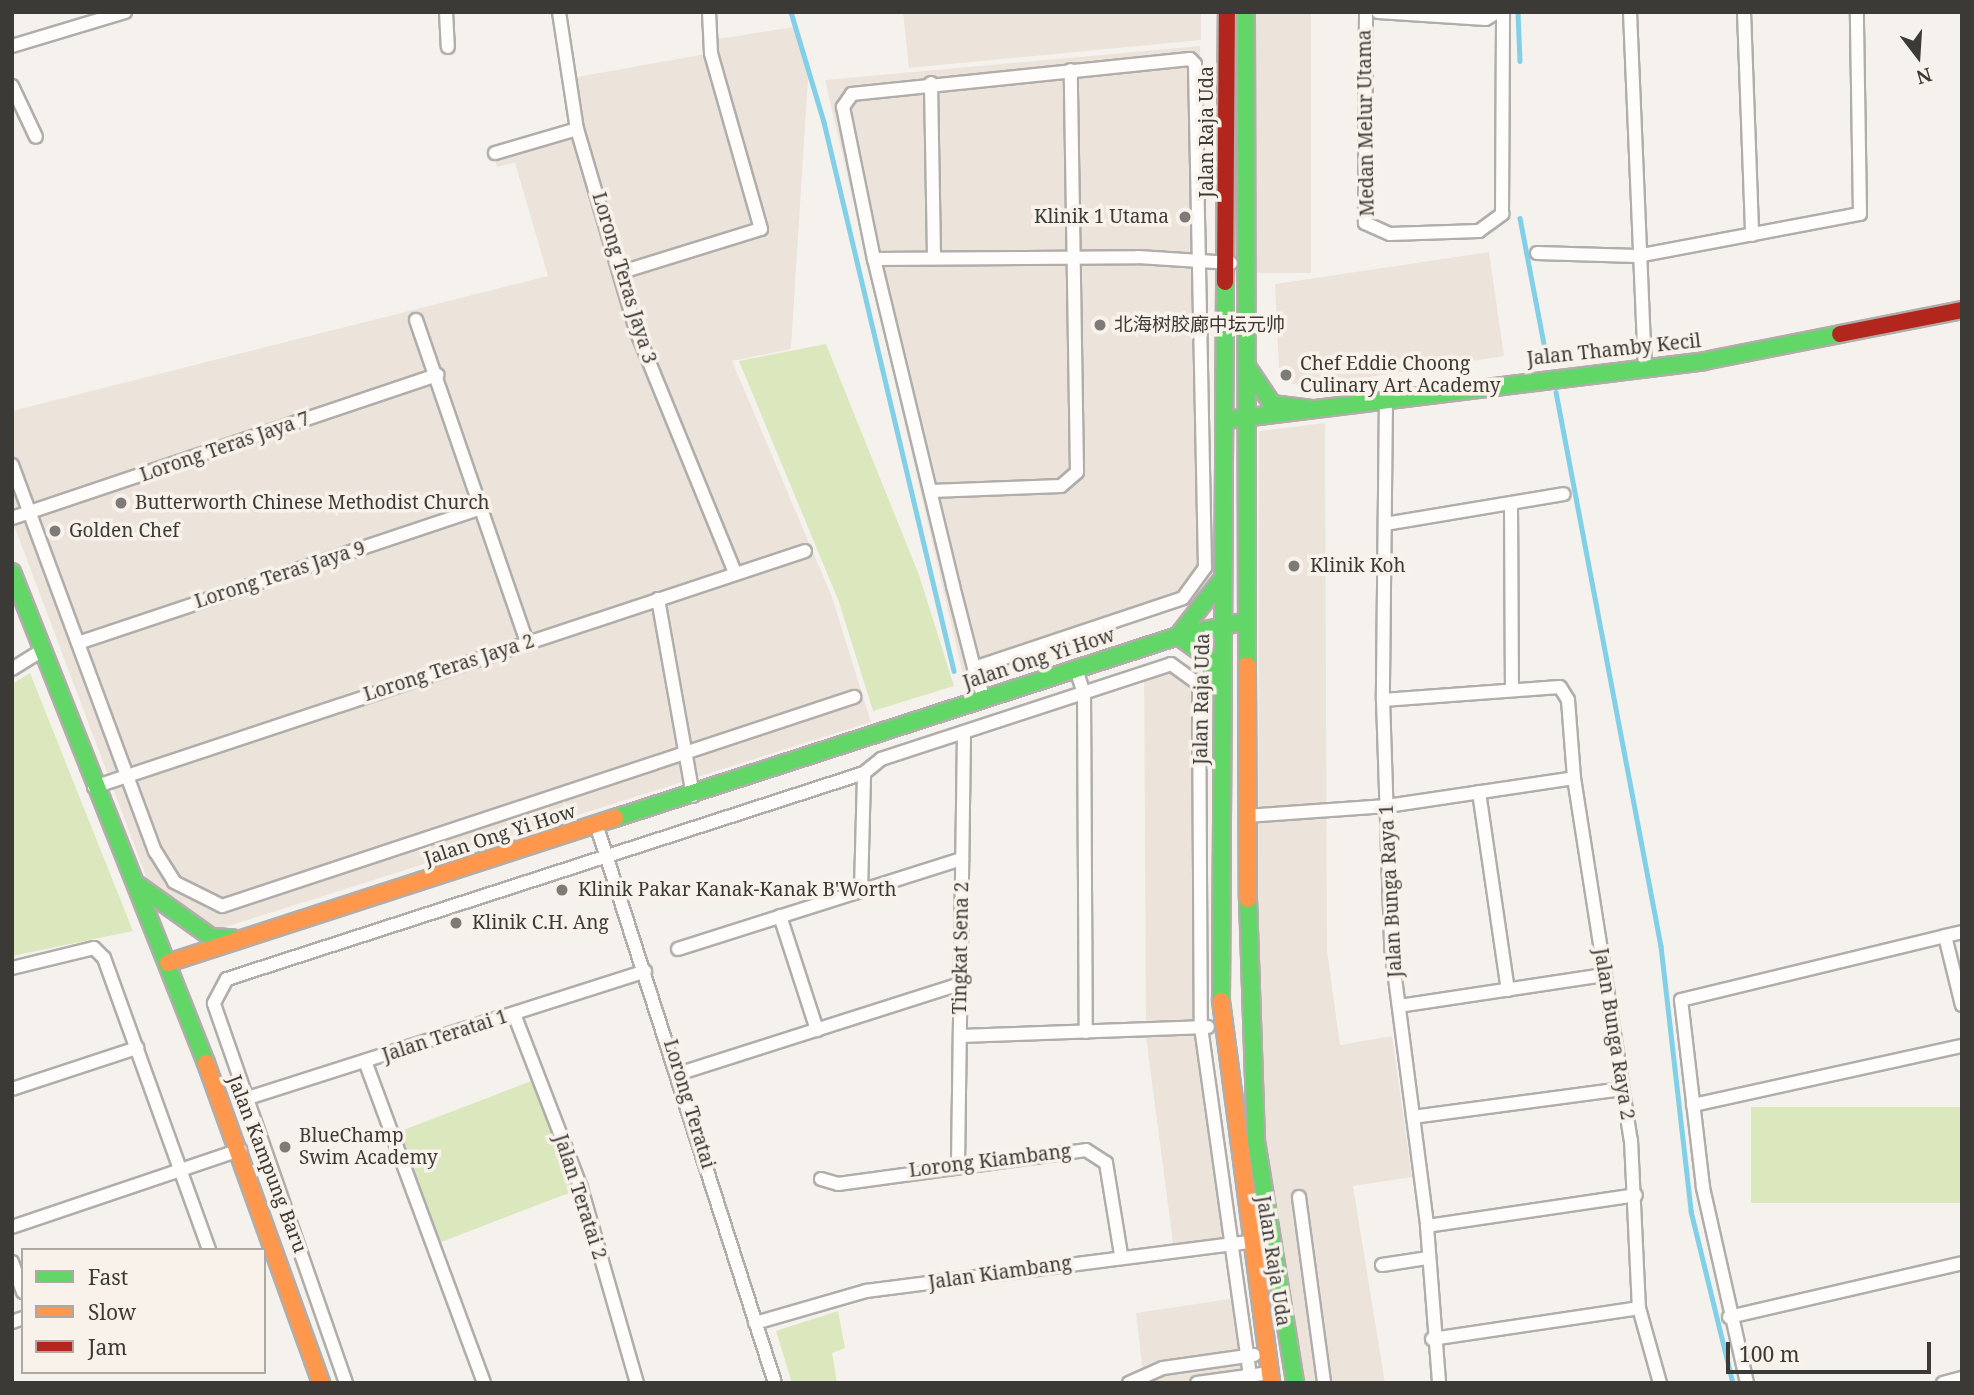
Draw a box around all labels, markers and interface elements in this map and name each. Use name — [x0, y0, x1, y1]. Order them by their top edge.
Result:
north arrow — [1883, 21, 1953, 91]
street label: Medan Melur Utama — [1353, 29, 1379, 217]
text: N — [1913, 61, 1935, 91]
street label: Jalan Raja Uda — [1196, 66, 1218, 198]
street label: Lorong Teras Jaya 3 — [587, 190, 661, 366]
place label: Klinik 1 Utama — [1034, 206, 1169, 228]
marker: Klinik 1 Utama — [1175, 207, 1195, 227]
place label: 北海树胶廊中坛元帅 — [1114, 314, 1285, 336]
marker: 北海树胶廊中坛元帅 — [1092, 317, 1108, 333]
street label: Jalan Thamby Kecil — [1526, 330, 1702, 370]
place label: Chef Eddie Choong Culinary Art Academy — [1300, 353, 1500, 397]
marker: Chef Eddie Choong Culinary Art Academy — [1278, 367, 1294, 383]
street label: Lorong Teras Jaya 7 — [137, 407, 313, 487]
place label: Butterworth Chinese Methodist Church — [135, 492, 490, 514]
marker: Butterworth Chinese Methodist Church — [113, 495, 129, 511]
place label: Golden Chef — [69, 520, 179, 542]
marker: Golden Chef — [47, 523, 63, 539]
street label: Lorong Teras Jaya 9 — [192, 537, 368, 613]
place label: Klinik Koh — [1310, 555, 1406, 577]
marker: Klinik Koh — [1284, 556, 1304, 576]
street label: Jalan Ong Yi How — [960, 624, 1118, 694]
street label: Lorong Teras Jaya 2 — [361, 630, 537, 706]
street label: Jalan Raja Uda — [1189, 633, 1215, 765]
street label: Jalan Ong Yi How — [421, 800, 579, 870]
street label: Jalan Bunga Raya 1 — [1375, 804, 1407, 978]
place label: Klinik Pakar Kanak-Kanak B'Worth — [578, 879, 897, 901]
marker: Klinik Pakar Kanak-Kanak B'Worth — [552, 880, 572, 900]
street label: Tingkat Sena 2 — [948, 881, 974, 1015]
place label: Klinik C.H. Ang — [472, 912, 609, 934]
marker: Klinik C.H. Ang — [446, 913, 466, 933]
street label: Jalan Bunga Raya 2 — [1589, 946, 1639, 1122]
street label: Jalan Teratai 1 — [379, 1005, 511, 1067]
street label: Lorong Teratai — [659, 1037, 719, 1171]
street label: Jalan Kampung Baru — [223, 1072, 311, 1256]
place label: BlueChamp Swim Academy — [299, 1125, 438, 1169]
street label: Jalan Teratai 2 — [549, 1131, 611, 1263]
marker: BlueChamp Swim Academy — [277, 1139, 293, 1155]
street label: Lorong Kiambang — [908, 1140, 1072, 1182]
street label: Jalan Raja Uda — [1251, 1194, 1295, 1328]
legend — [21, 1248, 266, 1374]
street label: Jalan Kiambang — [927, 1252, 1073, 1294]
text: Fast — [88, 1263, 128, 1291]
text: Slow — [88, 1298, 136, 1326]
scale bar — [1729, 1328, 1934, 1372]
text: Jam — [88, 1333, 127, 1361]
text: 100 m — [1739, 1340, 1800, 1368]

